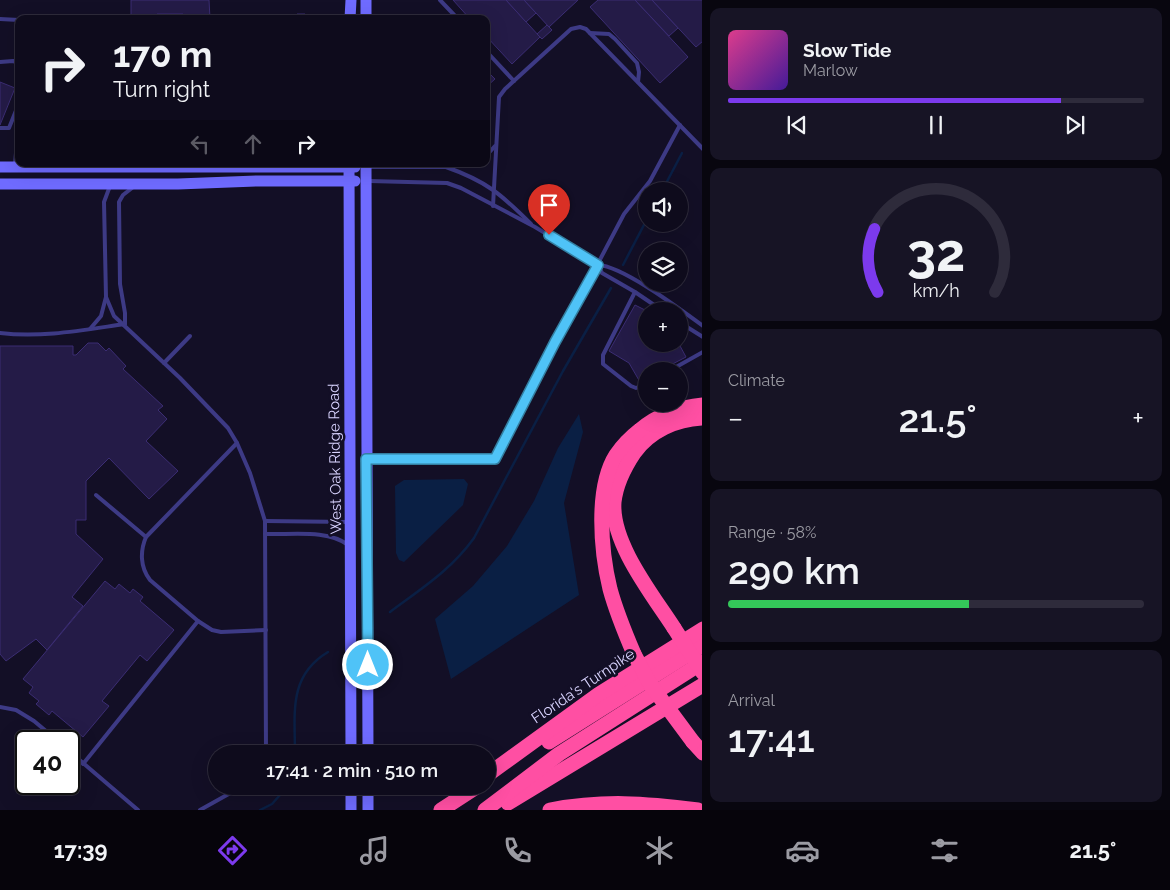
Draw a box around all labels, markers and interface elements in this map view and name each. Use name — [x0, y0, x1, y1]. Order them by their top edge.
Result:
text: 170 m — [113, 34, 212, 75]
icon: right — [30, 35, 95, 100]
text: Slow Tide — [803, 39, 892, 61]
text: Marlow — [803, 61, 858, 80]
text: Turn right — [113, 76, 210, 102]
icon: previous — [783, 111, 811, 139]
icon: pause — [922, 111, 950, 139]
icon: next — [1061, 111, 1089, 139]
icon: left — [186, 130, 214, 158]
icon: ahead — [239, 130, 267, 158]
icon: right — [292, 130, 320, 158]
map controls — [638, 182, 688, 412]
button: sound — [638, 182, 688, 232]
pin — [528, 184, 570, 235]
icon: arrive — [535, 191, 563, 219]
text: 32 — [907, 222, 965, 283]
button: layers — [638, 242, 688, 292]
text: km/h — [912, 280, 960, 301]
button: + — [638, 302, 688, 352]
button: − — [638, 362, 688, 412]
text: Climate — [728, 371, 785, 390]
street label: West Oak Ridge Road — [325, 383, 345, 535]
text: 21.5° — [899, 396, 977, 441]
text: − — [728, 402, 743, 435]
text: + — [1132, 402, 1144, 435]
text: Range · 58% — [728, 523, 816, 542]
text: 290 km — [728, 548, 860, 593]
position arrow — [341, 638, 393, 690]
street label: Florida's Turnpike — [528, 645, 638, 727]
text: Arrival — [728, 691, 775, 710]
text: 17:41 — [728, 716, 815, 761]
speed limit sign: 40 — [15, 730, 80, 795]
text: 17:41 · 2 min · 510 m — [266, 759, 438, 781]
icon: directions — [215, 833, 250, 868]
icon: music — [357, 833, 392, 868]
icon: phone — [500, 833, 535, 868]
icon: climate — [642, 833, 677, 868]
icon: car — [785, 833, 820, 868]
icon: filters — [927, 833, 962, 868]
text: 17:39 — [54, 837, 108, 863]
text: 21.5° — [1070, 837, 1116, 863]

